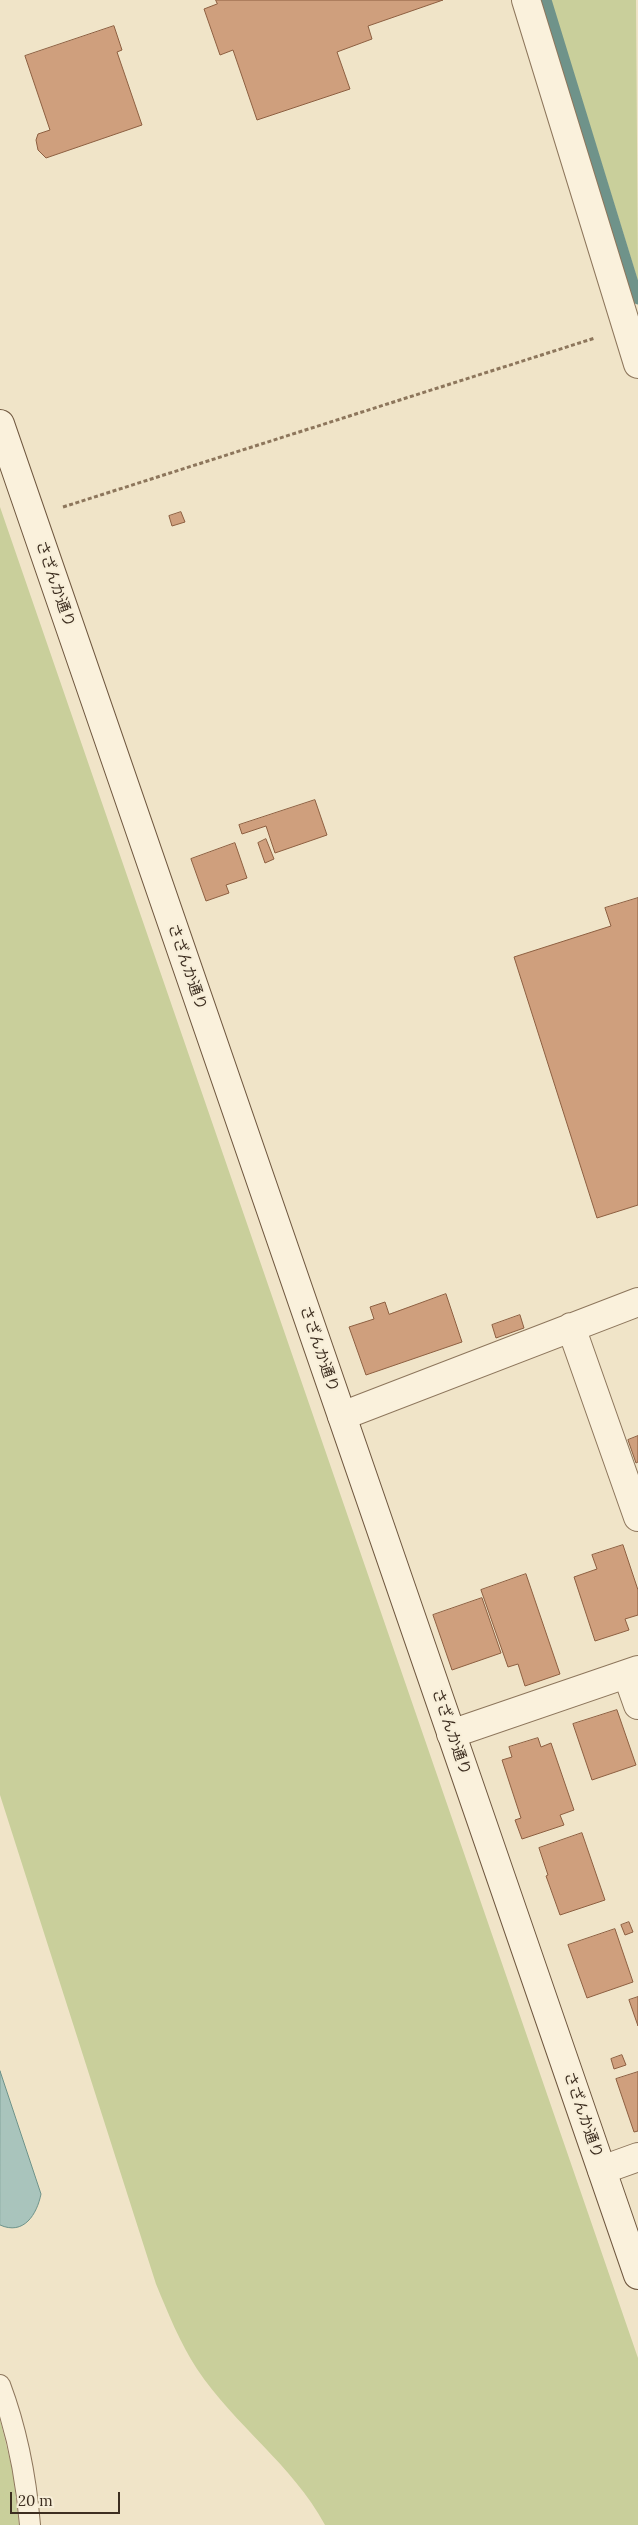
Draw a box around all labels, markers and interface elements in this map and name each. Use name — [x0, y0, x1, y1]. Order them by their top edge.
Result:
street label: さざんか通り — [32, 539, 78, 629]
street label: さざんか通り — [164, 922, 210, 1012]
street label: さざんか通り — [296, 1304, 342, 1394]
street label: さざんか通り — [428, 1687, 474, 1777]
street label: さざんか通り — [560, 2070, 606, 2160]
scale bar — [12, 2482, 122, 2514]
text: 20 m — [18, 2491, 53, 2510]

